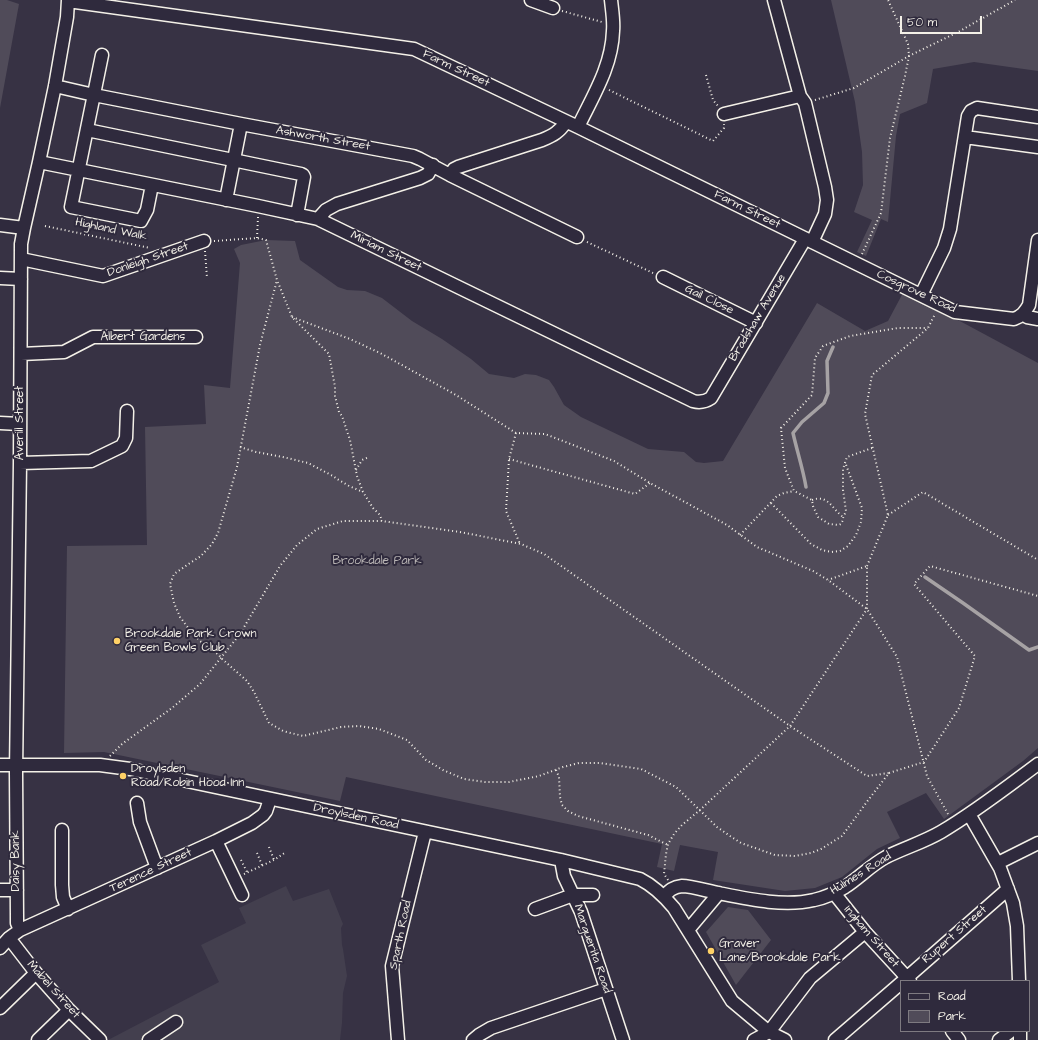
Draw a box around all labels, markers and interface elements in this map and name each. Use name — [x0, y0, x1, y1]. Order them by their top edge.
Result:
scale bar — [902, 8, 984, 34]
text: 50 m — [907, 14, 937, 31]
street label: Farm Street — [420, 47, 492, 91]
street label: Ashworth Street — [275, 124, 371, 154]
street label: Farm Street — [711, 188, 783, 232]
street label: Highland Walk — [74, 215, 148, 245]
street label: Miriam Street — [348, 229, 424, 275]
street label: Donleigh Street — [106, 239, 190, 281]
street label: Cosgrove Road — [874, 267, 958, 317]
street label: Bradshaw Avenue — [726, 272, 790, 364]
street label: Gail Close — [682, 282, 736, 318]
street label: Albert Gardens — [101, 330, 185, 344]
street label: Averill Street — [13, 386, 27, 460]
park label: Brookdale Park — [332, 554, 422, 568]
place label: Brookdale Park Crown Green Bowls Club — [125, 627, 257, 655]
marker: Brookdale Park Crown Green Bowls Club — [112, 636, 122, 646]
place label: Droylsden Road/Robin Hood Inn — [131, 762, 244, 790]
marker: Droylsden Road/Robin Hood Inn — [118, 771, 128, 781]
street label: Droylsden Road — [312, 801, 400, 833]
street label: Daisy Bank — [9, 830, 23, 892]
street label: Terence Street — [108, 846, 194, 896]
street label: Hulmes Road — [828, 849, 894, 899]
street label: Sparth Road — [387, 899, 415, 971]
street label: Marguerita Road — [570, 903, 614, 995]
street label: Ingham Street — [840, 903, 902, 971]
street label: Rupert Street — [920, 903, 990, 967]
place label: Graver Lane/Brookdale Park — [719, 937, 841, 965]
marker: Graver Lane/Brookdale Park — [706, 946, 716, 956]
street label: Mabel Street — [23, 958, 83, 1022]
legend — [900, 980, 1030, 1032]
text: Road — [938, 988, 966, 1005]
text: Park — [938, 1008, 966, 1025]

